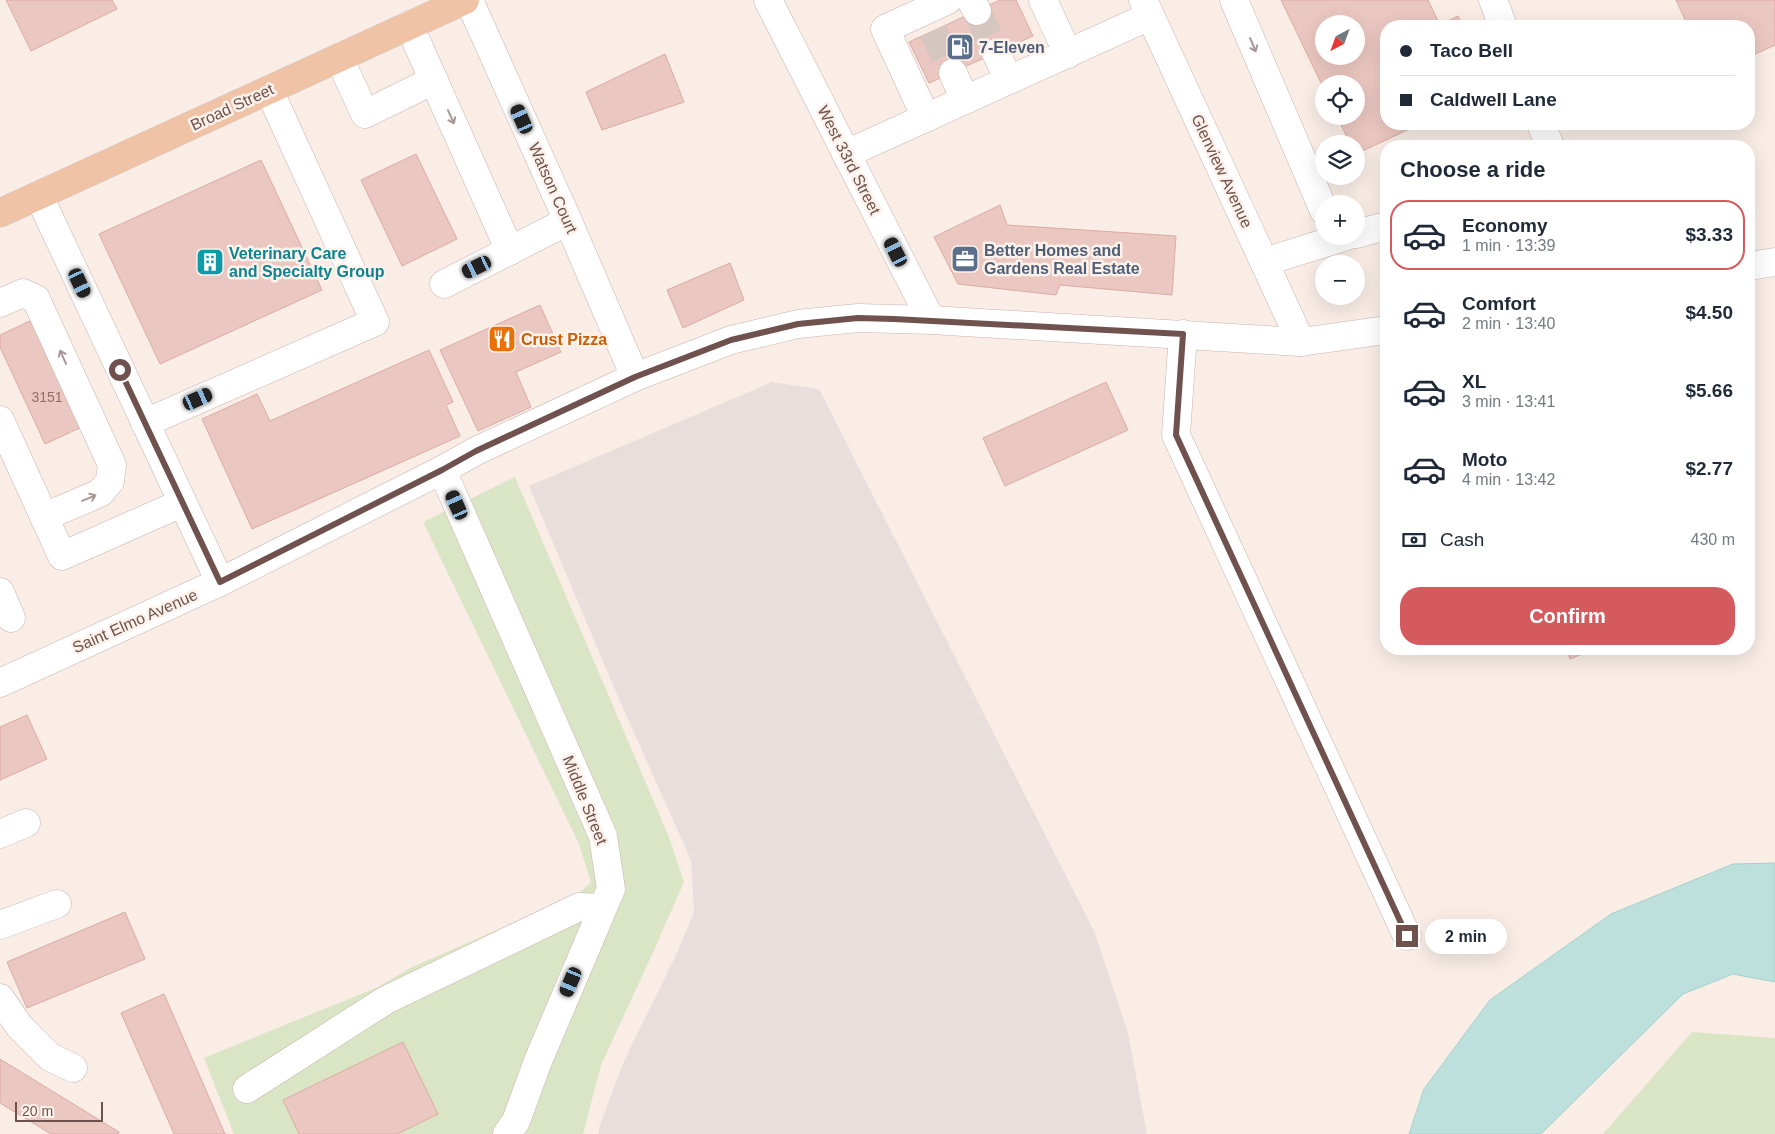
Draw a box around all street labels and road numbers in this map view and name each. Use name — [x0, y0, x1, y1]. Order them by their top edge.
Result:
street label: Broad Street — [188, 80, 277, 134]
street label: West 33rd Street — [814, 103, 884, 218]
street label: Glenview Avenue — [1188, 112, 1256, 231]
street label: Watson Court — [525, 140, 581, 236]
street label: Saint Elmo Avenue — [70, 586, 200, 656]
street label: Middle Street — [559, 753, 611, 847]

